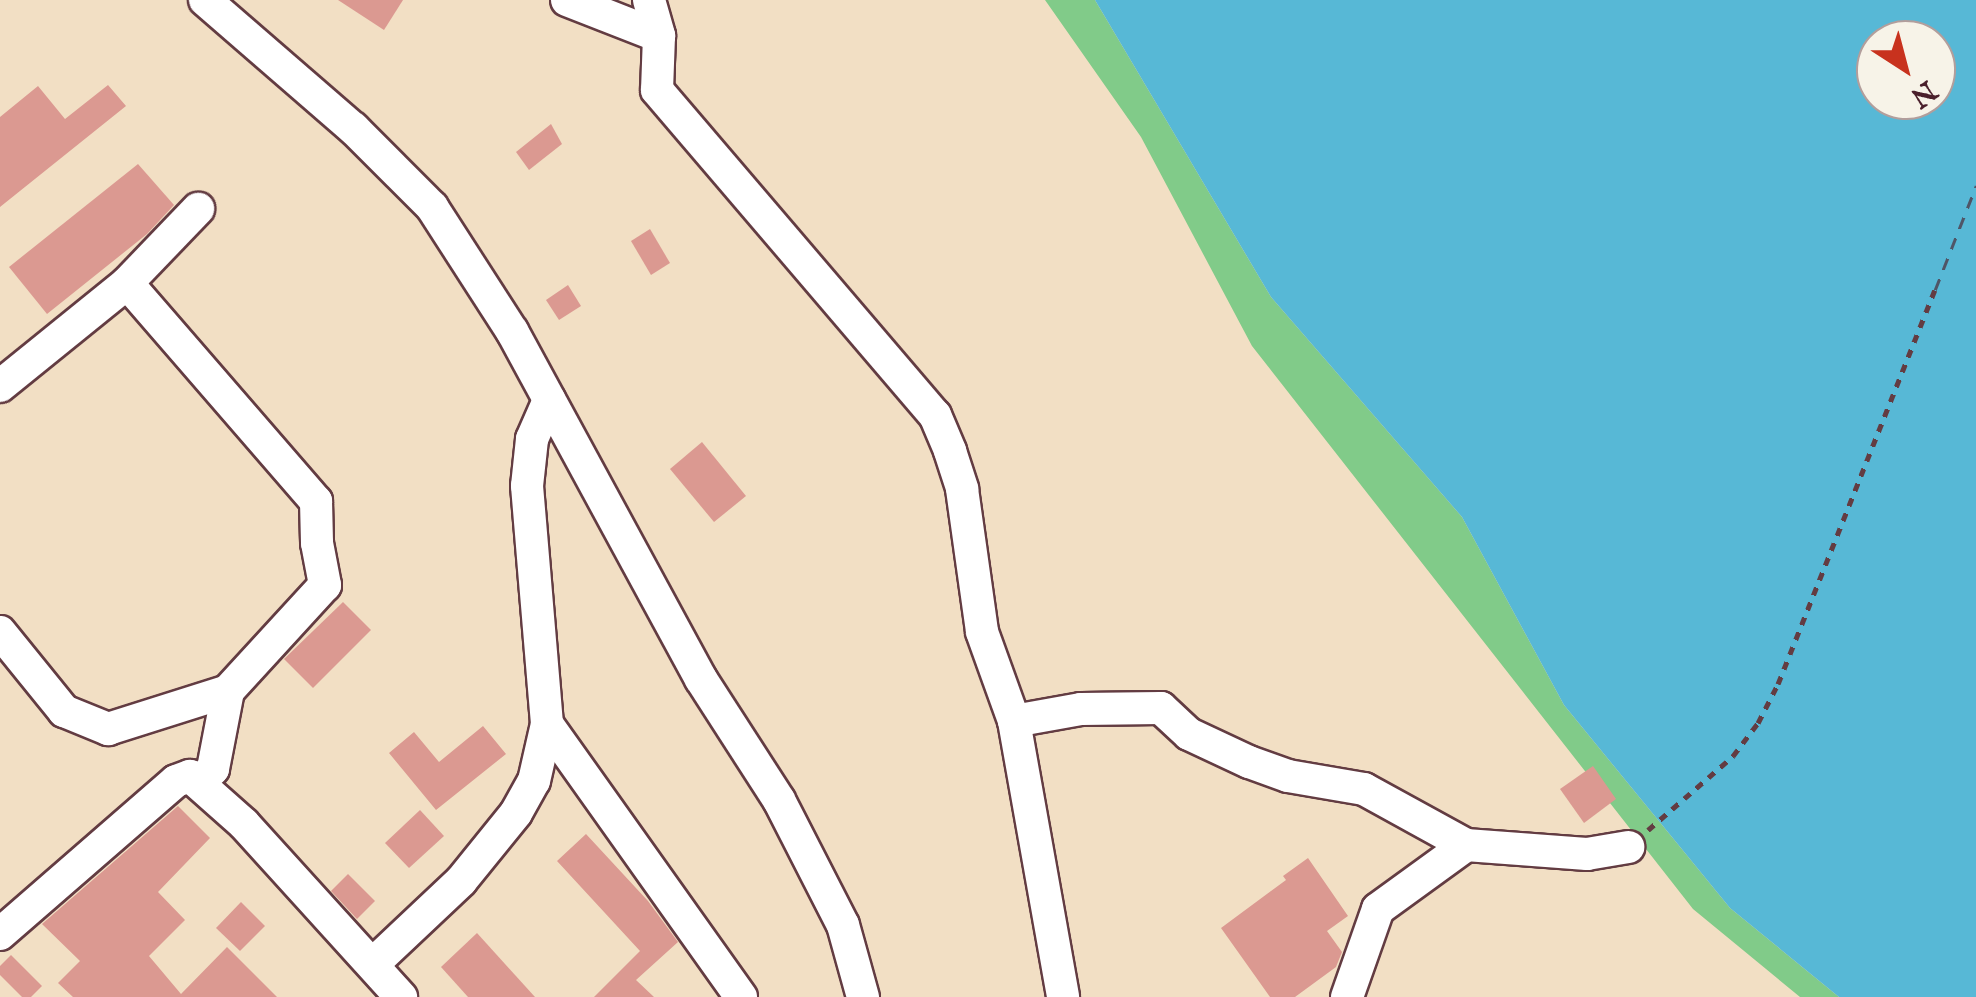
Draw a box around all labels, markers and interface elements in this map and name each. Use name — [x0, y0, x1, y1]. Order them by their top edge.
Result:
north arrow — [1856, 20, 1956, 120]
text: N — [1903, 72, 1943, 114]

